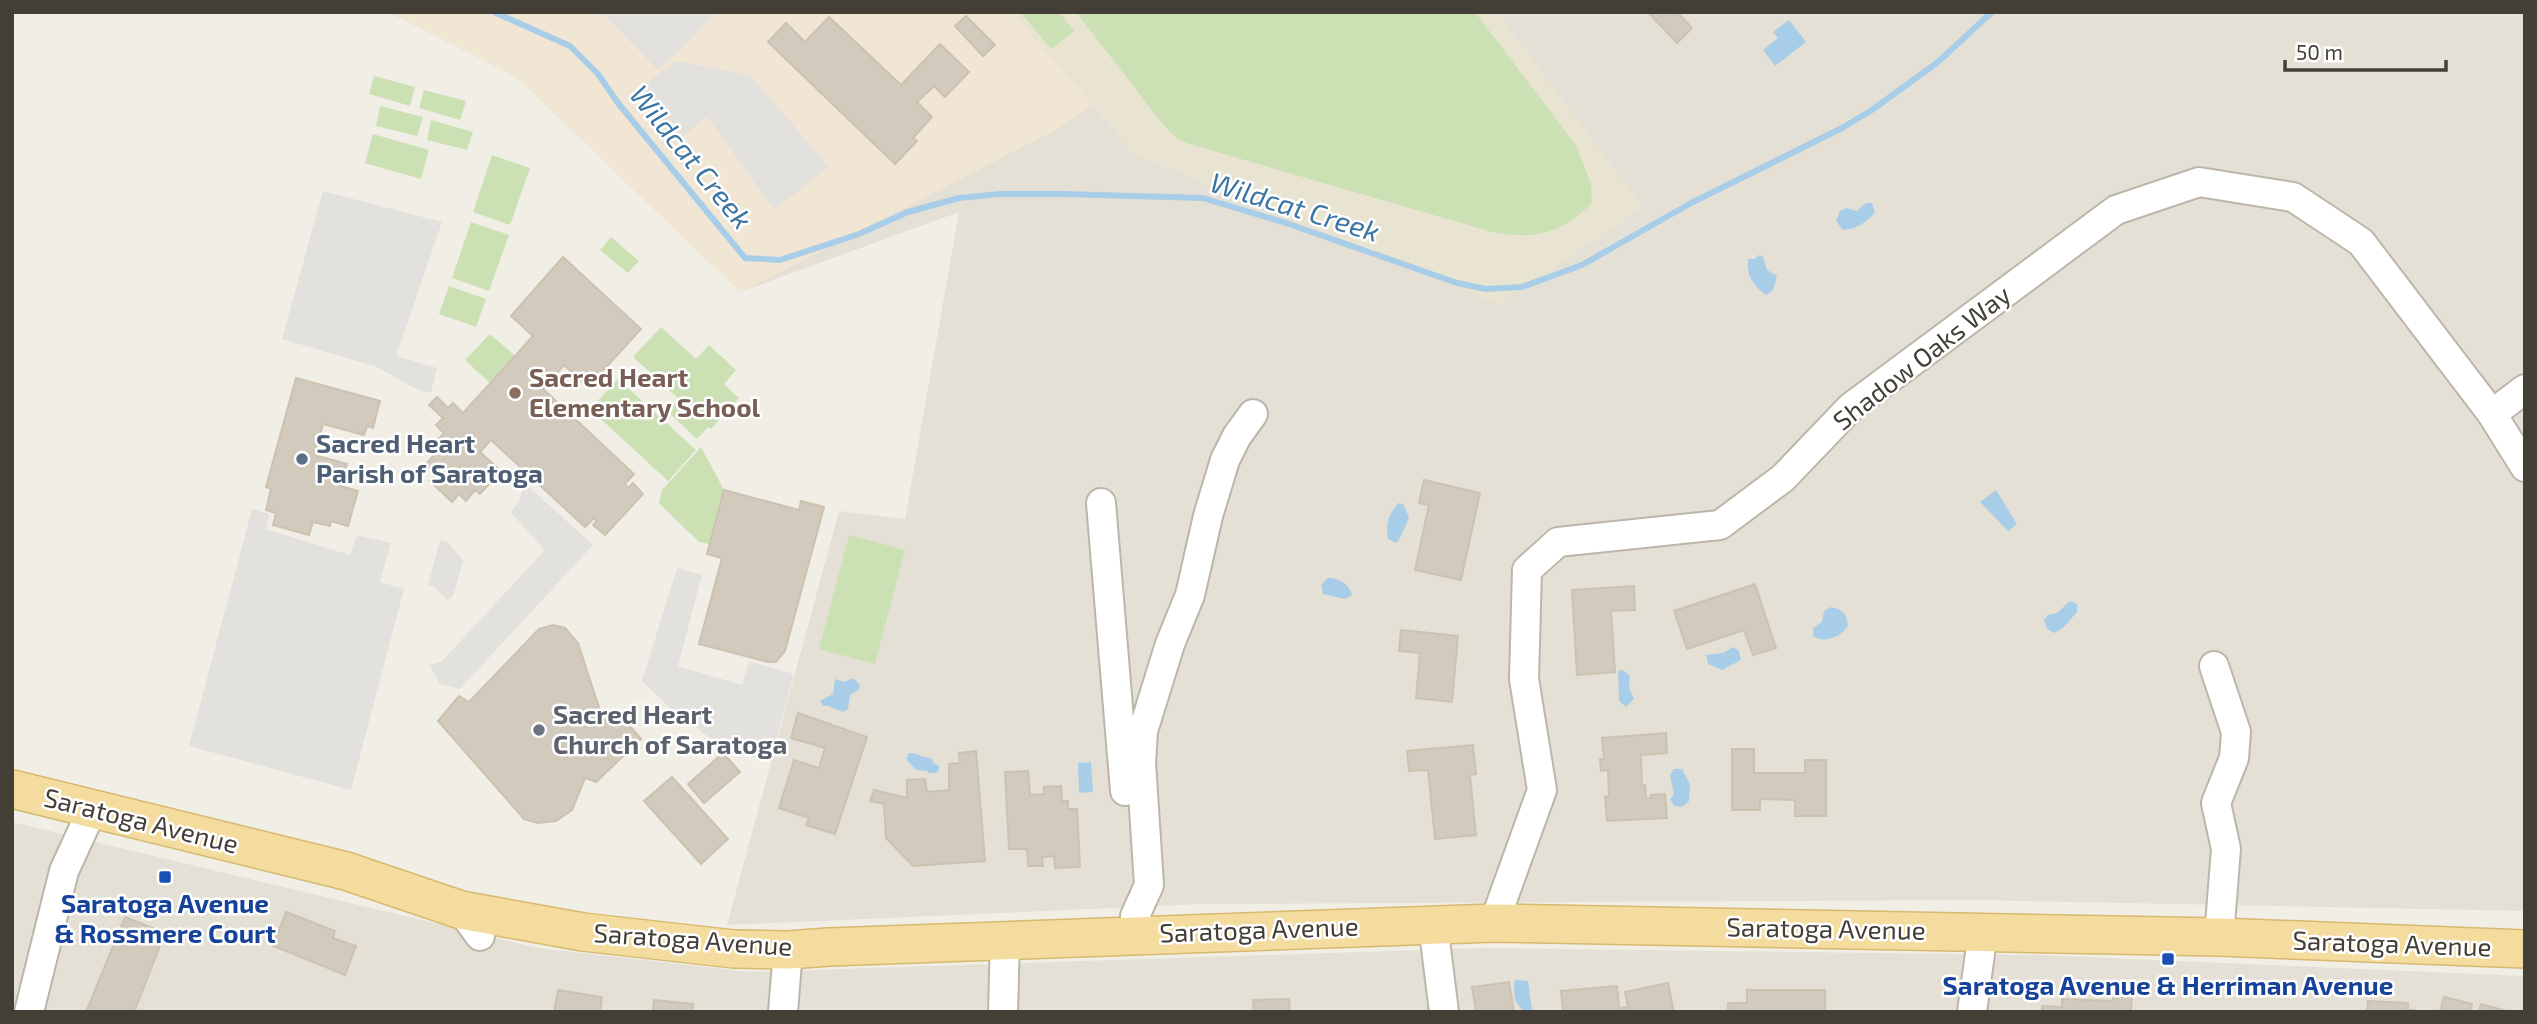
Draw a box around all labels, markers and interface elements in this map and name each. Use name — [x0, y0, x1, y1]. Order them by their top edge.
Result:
scale bar — [2285, 28, 2446, 72]
text: 50 m — [2296, 39, 2343, 64]
water label: Wildcat Creek — [623, 78, 760, 235]
water label: Wildcat Creek — [1207, 164, 1384, 248]
street label: Shadow Oaks Way — [1826, 278, 2016, 436]
place label: Sacred Heart Elementary School — [529, 361, 761, 423]
marker: Sacred Heart Elementary School — [507, 385, 523, 401]
place label: Sacred Heart Parish of Saratoga — [316, 427, 543, 488]
marker: Sacred Heart Parish of Saratoga — [294, 451, 310, 467]
place label: Sacred Heart Church of Saratoga — [553, 698, 787, 759]
marker: Sacred Heart Church of Saratoga — [531, 722, 547, 738]
street label: Saratoga Avenue — [41, 780, 242, 859]
marker: Saratoga Avenue & Rossmere Court — [157, 869, 173, 885]
place label: Saratoga Avenue & Rossmere Court — [54, 887, 276, 948]
street label: Saratoga Avenue — [1159, 910, 1359, 947]
street label: Saratoga Avenue — [1726, 910, 1926, 945]
street label: Saratoga Avenue — [593, 916, 794, 961]
street label: Saratoga Avenue — [2292, 924, 2492, 961]
marker: Saratoga Avenue & Herriman Avenue — [2160, 951, 2176, 967]
place label: Saratoga Avenue & Herriman Avenue — [1943, 969, 2393, 1000]

